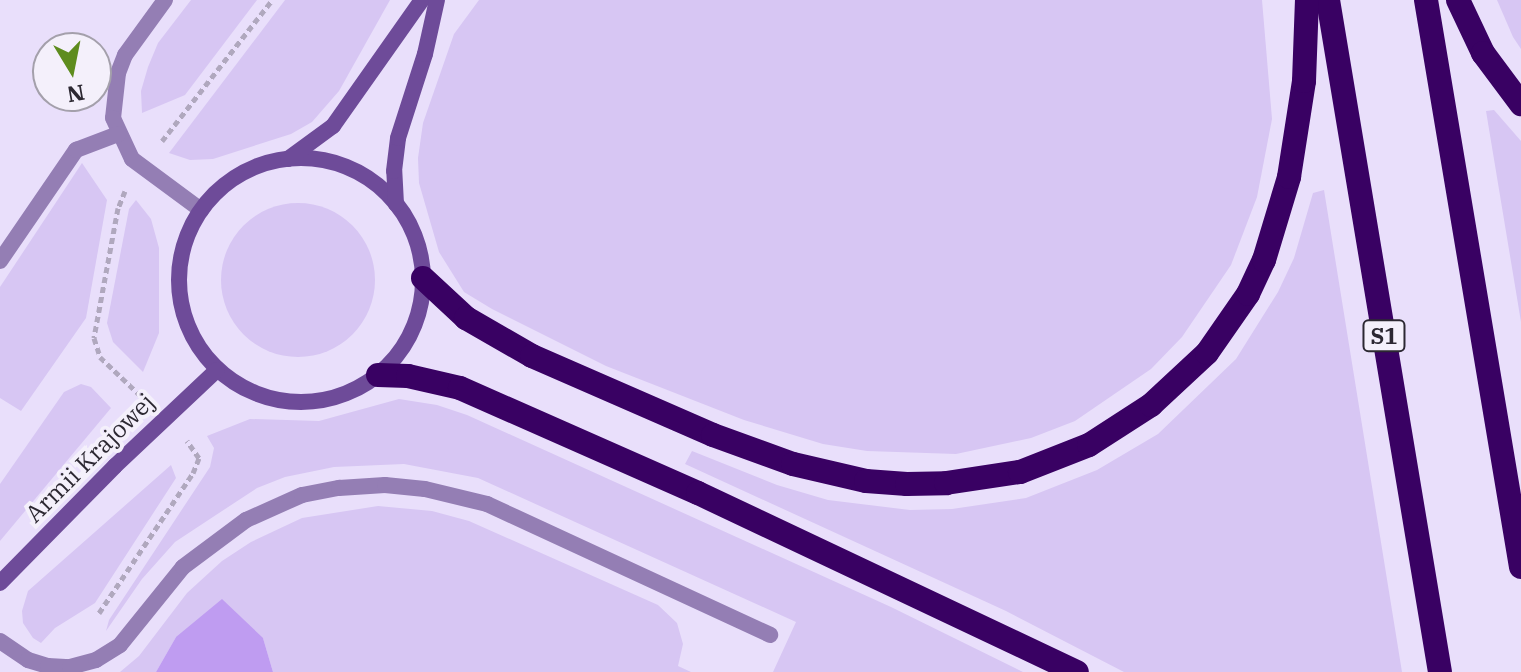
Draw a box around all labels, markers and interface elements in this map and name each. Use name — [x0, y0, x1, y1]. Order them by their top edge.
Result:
north arrow — [32, 32, 112, 112]
text: N — [65, 78, 87, 110]
road number: S1 — [1362, 318, 1406, 354]
street label: Armii Krajowej — [20, 388, 160, 528]

